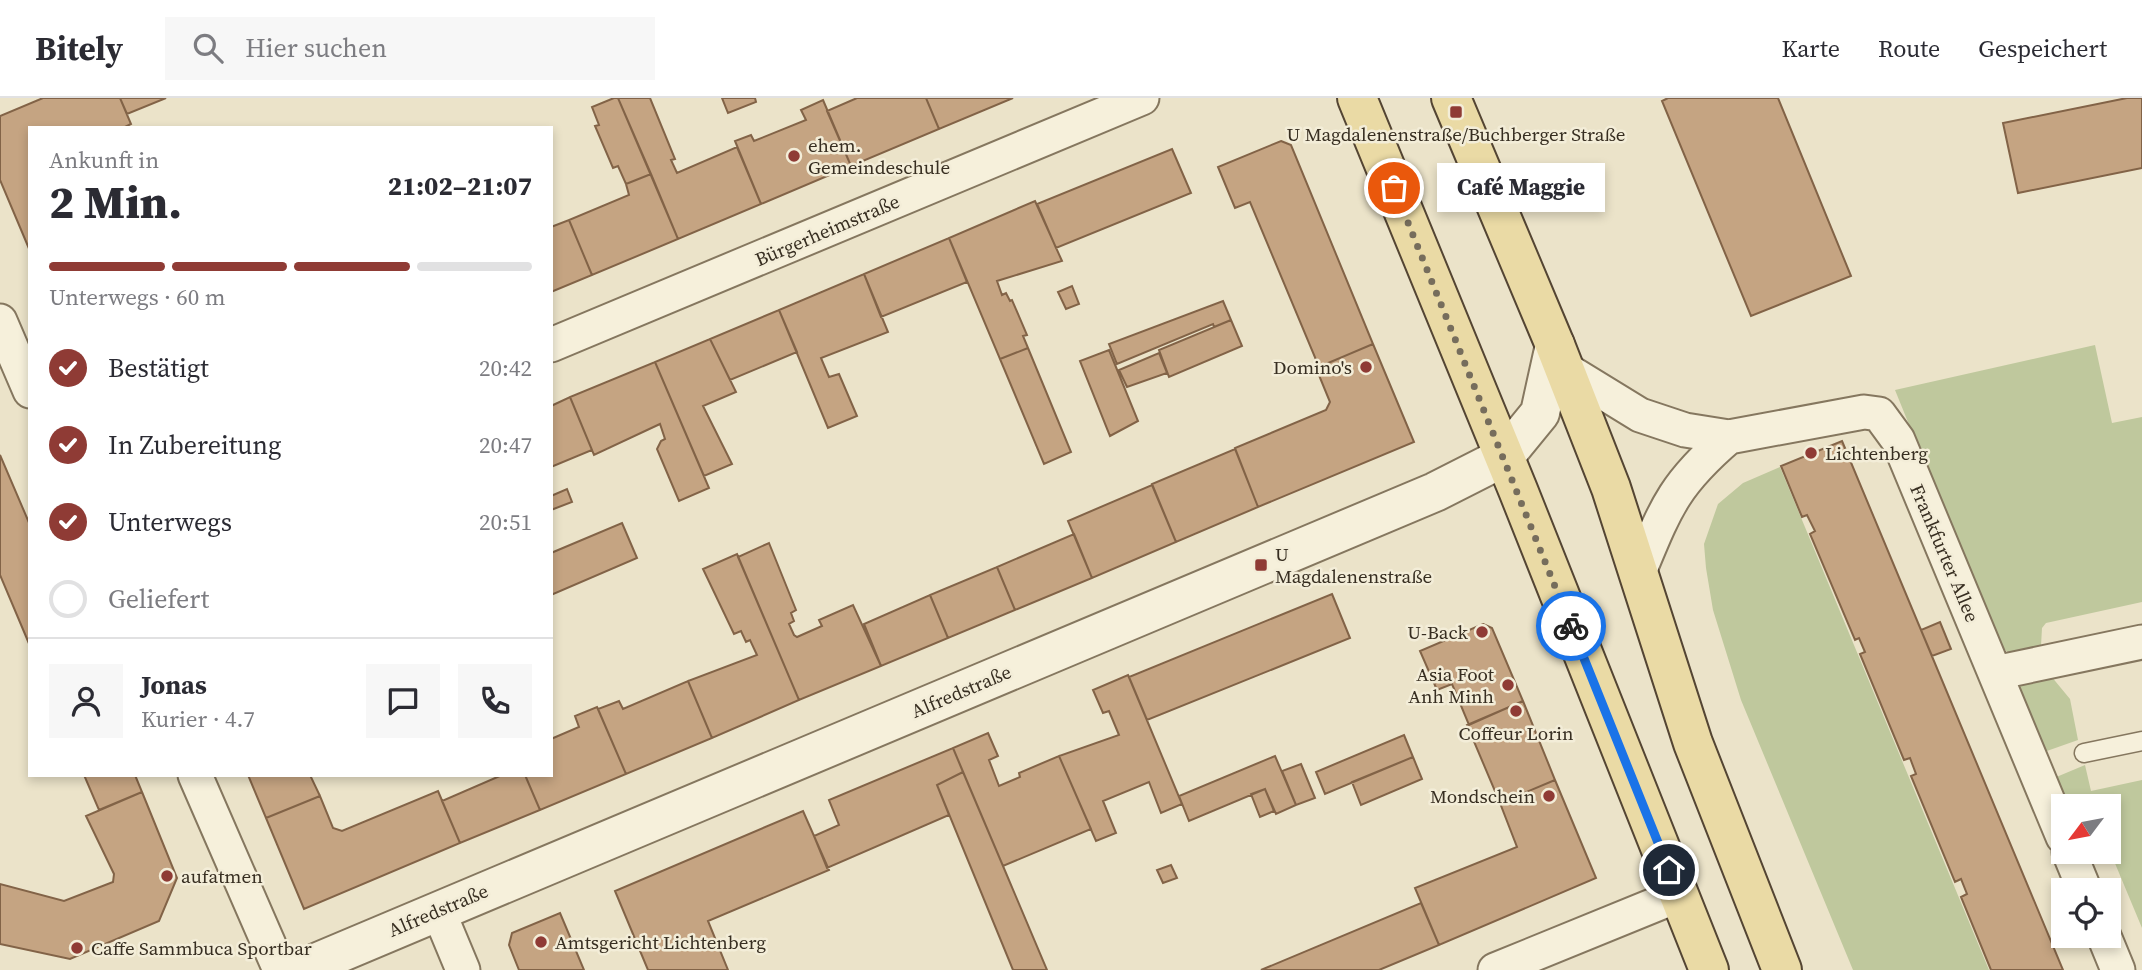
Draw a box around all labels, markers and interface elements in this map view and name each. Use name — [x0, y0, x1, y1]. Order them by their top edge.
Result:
search box — [165, 17, 655, 80]
text: Bitely — [35, 26, 123, 71]
icon: search — [189, 29, 227, 67]
text: Hier suchen — [245, 30, 387, 66]
text: Karte — [1781, 32, 1840, 65]
text: Route — [1878, 32, 1940, 65]
text: Gespeichert — [1978, 32, 2107, 65]
marker: U Magdalenenstraße/Buchberger Straße — [1448, 104, 1464, 120]
place label: U Magdalenenstraße/Buchberger Straße — [1287, 121, 1625, 147]
place label: ehem. Gemeindeschule — [808, 132, 950, 180]
text: Ankunft in — [49, 144, 159, 176]
marker: ehem. Gemeindeschule — [786, 148, 802, 164]
pin — [1364, 158, 1424, 218]
callout: Café Maggie — [1436, 164, 1604, 212]
text: 21:02–21:07 — [388, 168, 532, 204]
icon: bag — [1375, 169, 1413, 207]
text: 2 Min. — [49, 170, 182, 233]
text: Café Maggie — [1457, 171, 1585, 203]
street label: Bürgerheimstraße — [751, 188, 903, 272]
text: Unterwegs · 60 m — [49, 281, 225, 313]
icon: check — [49, 349, 87, 387]
text: Bestätigt — [108, 350, 209, 386]
text: 20:42 — [479, 352, 532, 384]
place label: Domino's — [1273, 354, 1352, 380]
marker: Domino's — [1358, 359, 1374, 375]
icon: check — [49, 426, 87, 464]
text: In Zubereitung — [108, 427, 282, 463]
text: 20:47 — [479, 429, 532, 461]
place label: Lichtenberg — [1825, 440, 1928, 466]
marker: Lichtenberg — [1803, 445, 1819, 461]
street label: Frankfurter Allee — [1904, 480, 1986, 626]
icon: check — [49, 503, 87, 541]
text: Unterwegs — [108, 504, 232, 540]
text: 20:51 — [479, 506, 532, 538]
place label: U Magdalenenstraße — [1275, 541, 1432, 589]
marker: U Magdalenenstraße — [1253, 557, 1269, 573]
text: Geliefert — [108, 581, 209, 617]
courier — [1536, 591, 1606, 661]
icon: bike — [1552, 607, 1590, 645]
place label: U-Back — [1407, 619, 1469, 645]
marker: U-Back — [1474, 624, 1490, 640]
street label: Alfredstraße — [907, 658, 1015, 724]
place label: Asia Foot Anh Minh — [1408, 661, 1495, 709]
button: person — [49, 664, 123, 738]
button: chat — [366, 664, 440, 738]
button: phone — [458, 664, 532, 738]
text: Jonas — [141, 667, 207, 703]
marker: Asia Foot Anh Minh — [1500, 677, 1516, 693]
text: Kurier · 4.7 — [141, 703, 255, 735]
marker: Coffeur Lorin — [1508, 703, 1524, 719]
place label: Coffeur Lorin — [1459, 720, 1573, 746]
place label: Mondschein — [1430, 783, 1535, 809]
marker: Mondschein — [1541, 788, 1557, 804]
north arrow — [2051, 794, 2121, 864]
map controls — [2051, 794, 2121, 948]
pin — [1639, 840, 1699, 900]
icon: home — [1650, 851, 1688, 889]
place label: aufatmen — [181, 863, 263, 889]
marker: aufatmen — [159, 868, 175, 884]
street label: Alfredstraße — [384, 877, 492, 943]
button: locate — [2051, 878, 2121, 948]
place label: Amtsgericht Lichtenberg — [555, 929, 766, 955]
marker: Amtsgericht Lichtenberg — [533, 934, 549, 950]
place label: Caffe Sammbuca Sportbar — [91, 935, 312, 961]
marker: Caffe Sammbuca Sportbar — [69, 940, 85, 956]

